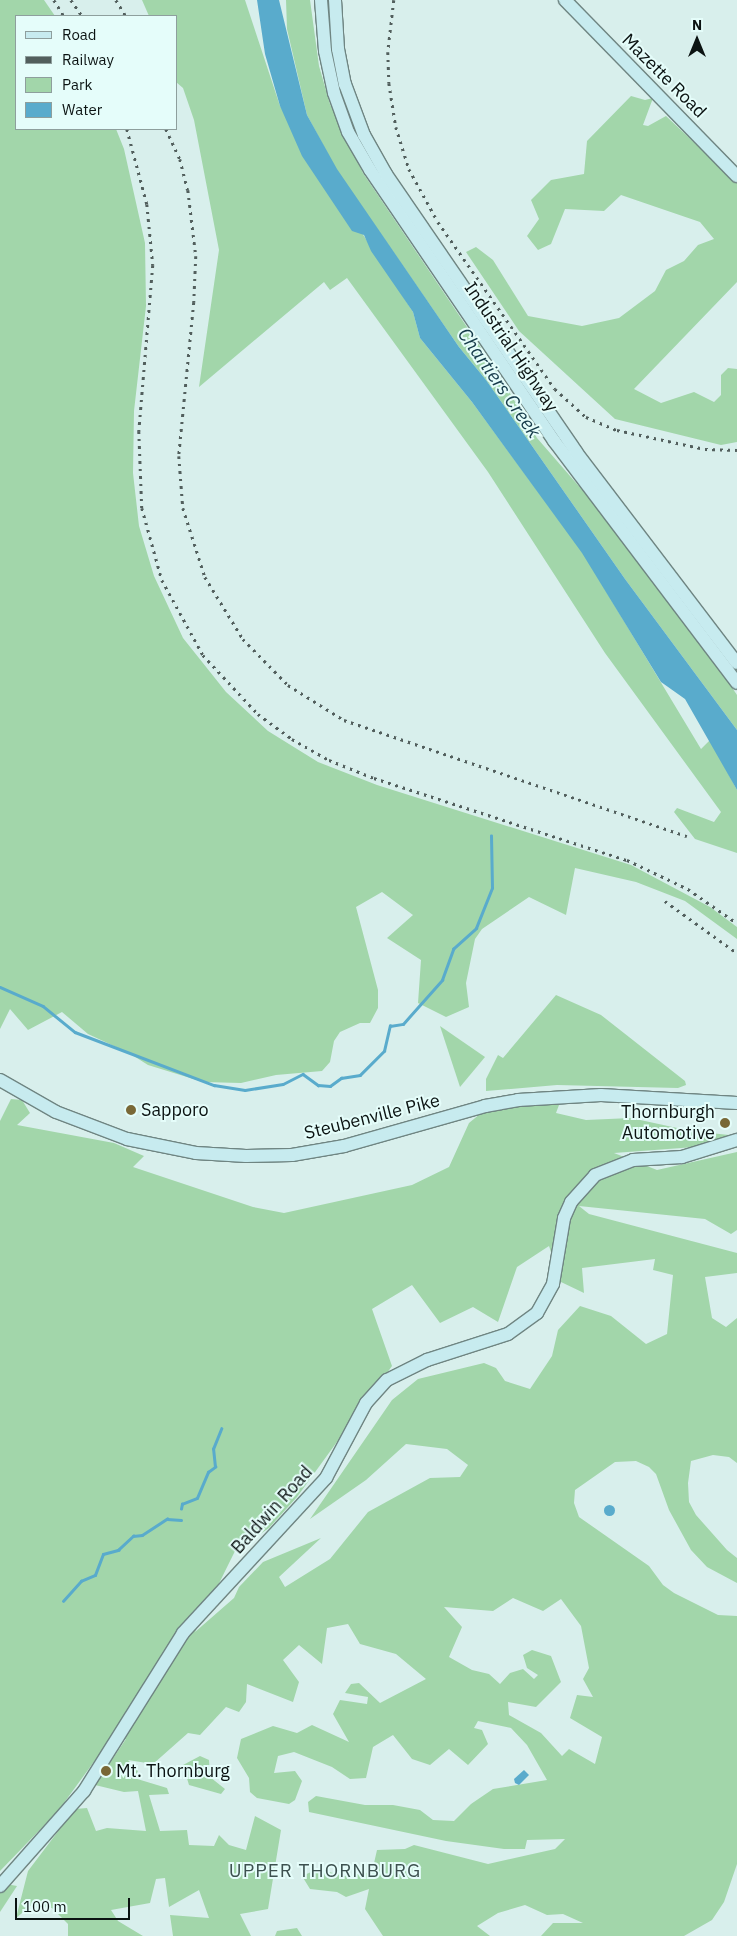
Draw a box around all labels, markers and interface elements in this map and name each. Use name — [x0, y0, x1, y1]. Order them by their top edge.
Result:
legend — [15, 15, 178, 130]
north arrow — [672, 15, 722, 65]
text: N — [692, 16, 702, 34]
text: Road — [62, 25, 97, 44]
street label: Mazette Road — [617, 29, 711, 123]
text: Railway — [62, 50, 114, 69]
text: Park — [62, 75, 92, 94]
text: Water — [62, 100, 102, 119]
street label: Industrial Highway — [460, 278, 562, 416]
water label: Chartiers Creek — [453, 324, 545, 442]
street label: Steubenville Pike — [302, 1090, 442, 1144]
place label: Sapporo — [141, 1099, 209, 1121]
place label: Thornburgh Automotive — [621, 1102, 715, 1144]
marker: Sapporo — [125, 1104, 137, 1116]
marker: Thornburgh Automotive — [719, 1117, 731, 1129]
street label: Baldwin Road — [227, 1462, 317, 1558]
place label: Mt. Thornburg — [116, 1760, 230, 1782]
marker: Mt. Thornburg — [100, 1765, 112, 1777]
district label: UPPER THORNBURG — [227, 1860, 423, 1882]
scale bar — [18, 1888, 132, 1920]
text: 100 m — [23, 1897, 67, 1916]

